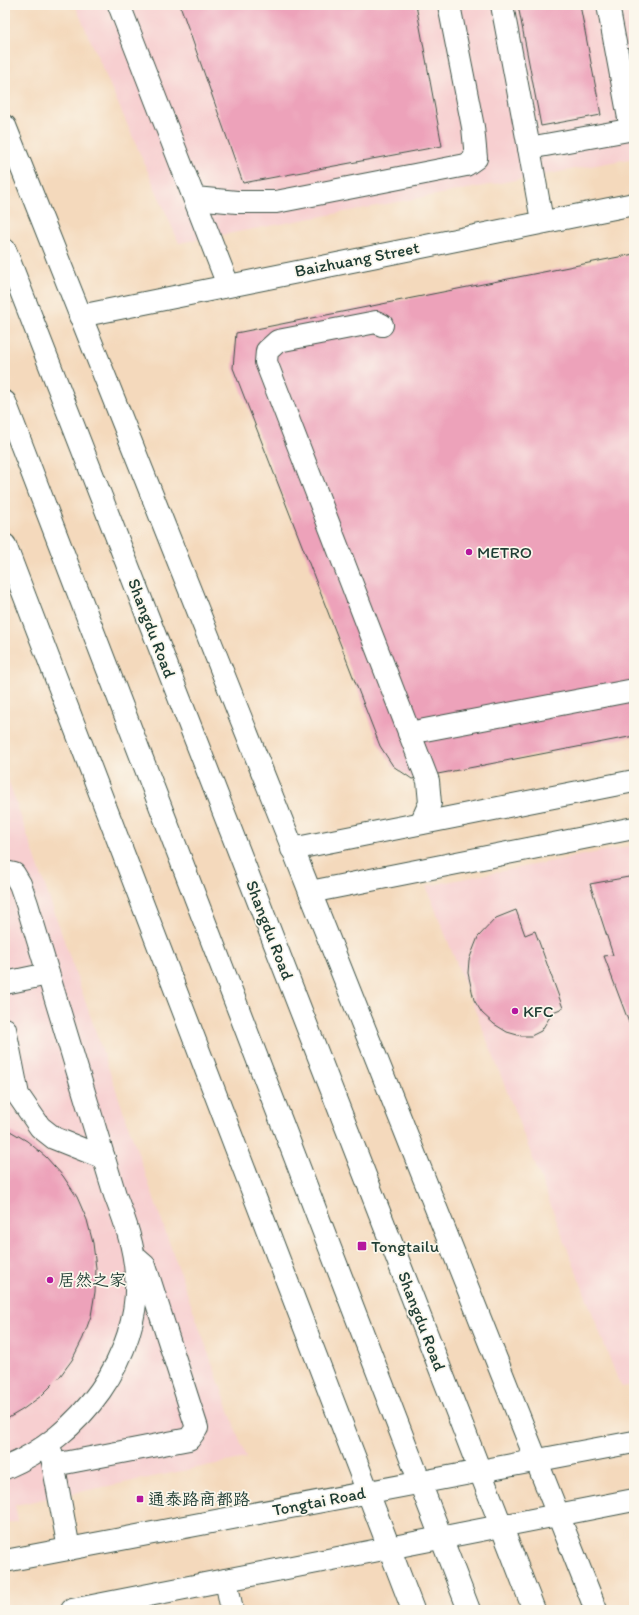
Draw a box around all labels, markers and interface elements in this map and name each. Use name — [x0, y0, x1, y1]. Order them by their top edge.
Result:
street label: Baizhuang Street — [293, 237, 421, 281]
place label: METRO — [477, 542, 532, 562]
marker: METRO — [464, 547, 474, 557]
street label: Shangdu Road — [124, 576, 180, 680]
street label: Shangdu Road — [242, 878, 298, 982]
place label: KFC — [523, 1001, 554, 1021]
marker: KFC — [510, 1006, 520, 1016]
place label: Tongtailu — [371, 1236, 440, 1256]
marker: Tongtailu — [356, 1240, 368, 1252]
street label: Shangdu Road — [394, 1269, 450, 1373]
place label: 居然之家 — [58, 1270, 126, 1290]
marker: 居然之家 — [45, 1275, 55, 1285]
street label: Tongtai Road — [271, 1482, 368, 1520]
place label: 通泰路商都路 — [148, 1489, 250, 1509]
marker: 通泰路商都路 — [135, 1494, 145, 1504]

